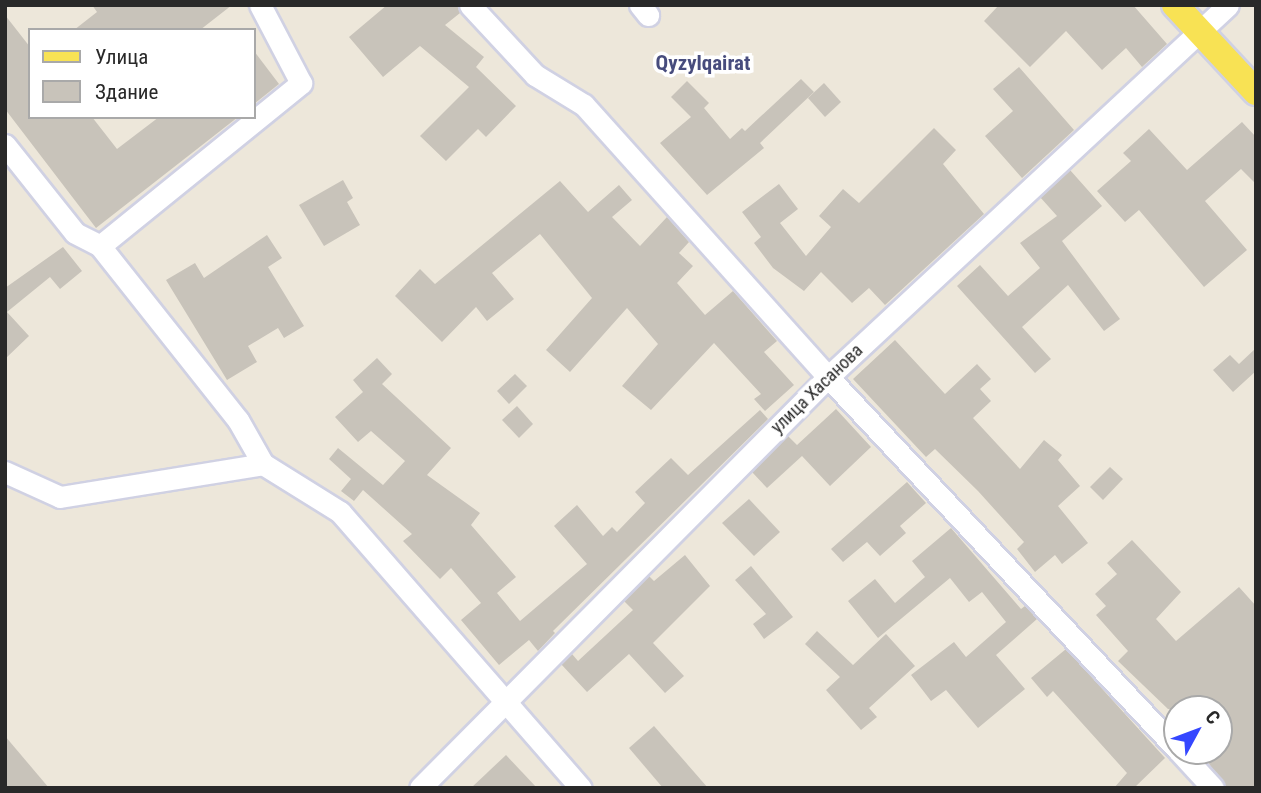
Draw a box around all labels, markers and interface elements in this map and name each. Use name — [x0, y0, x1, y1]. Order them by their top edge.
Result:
legend — [28, 28, 256, 119]
text: Улица — [95, 45, 148, 69]
district label: Qyzylqairat — [656, 50, 750, 76]
text: Здание — [95, 80, 158, 104]
street label: улица Хасанова — [767, 340, 867, 438]
north arrow — [1163, 695, 1233, 765]
text: С — [1200, 706, 1225, 729]

